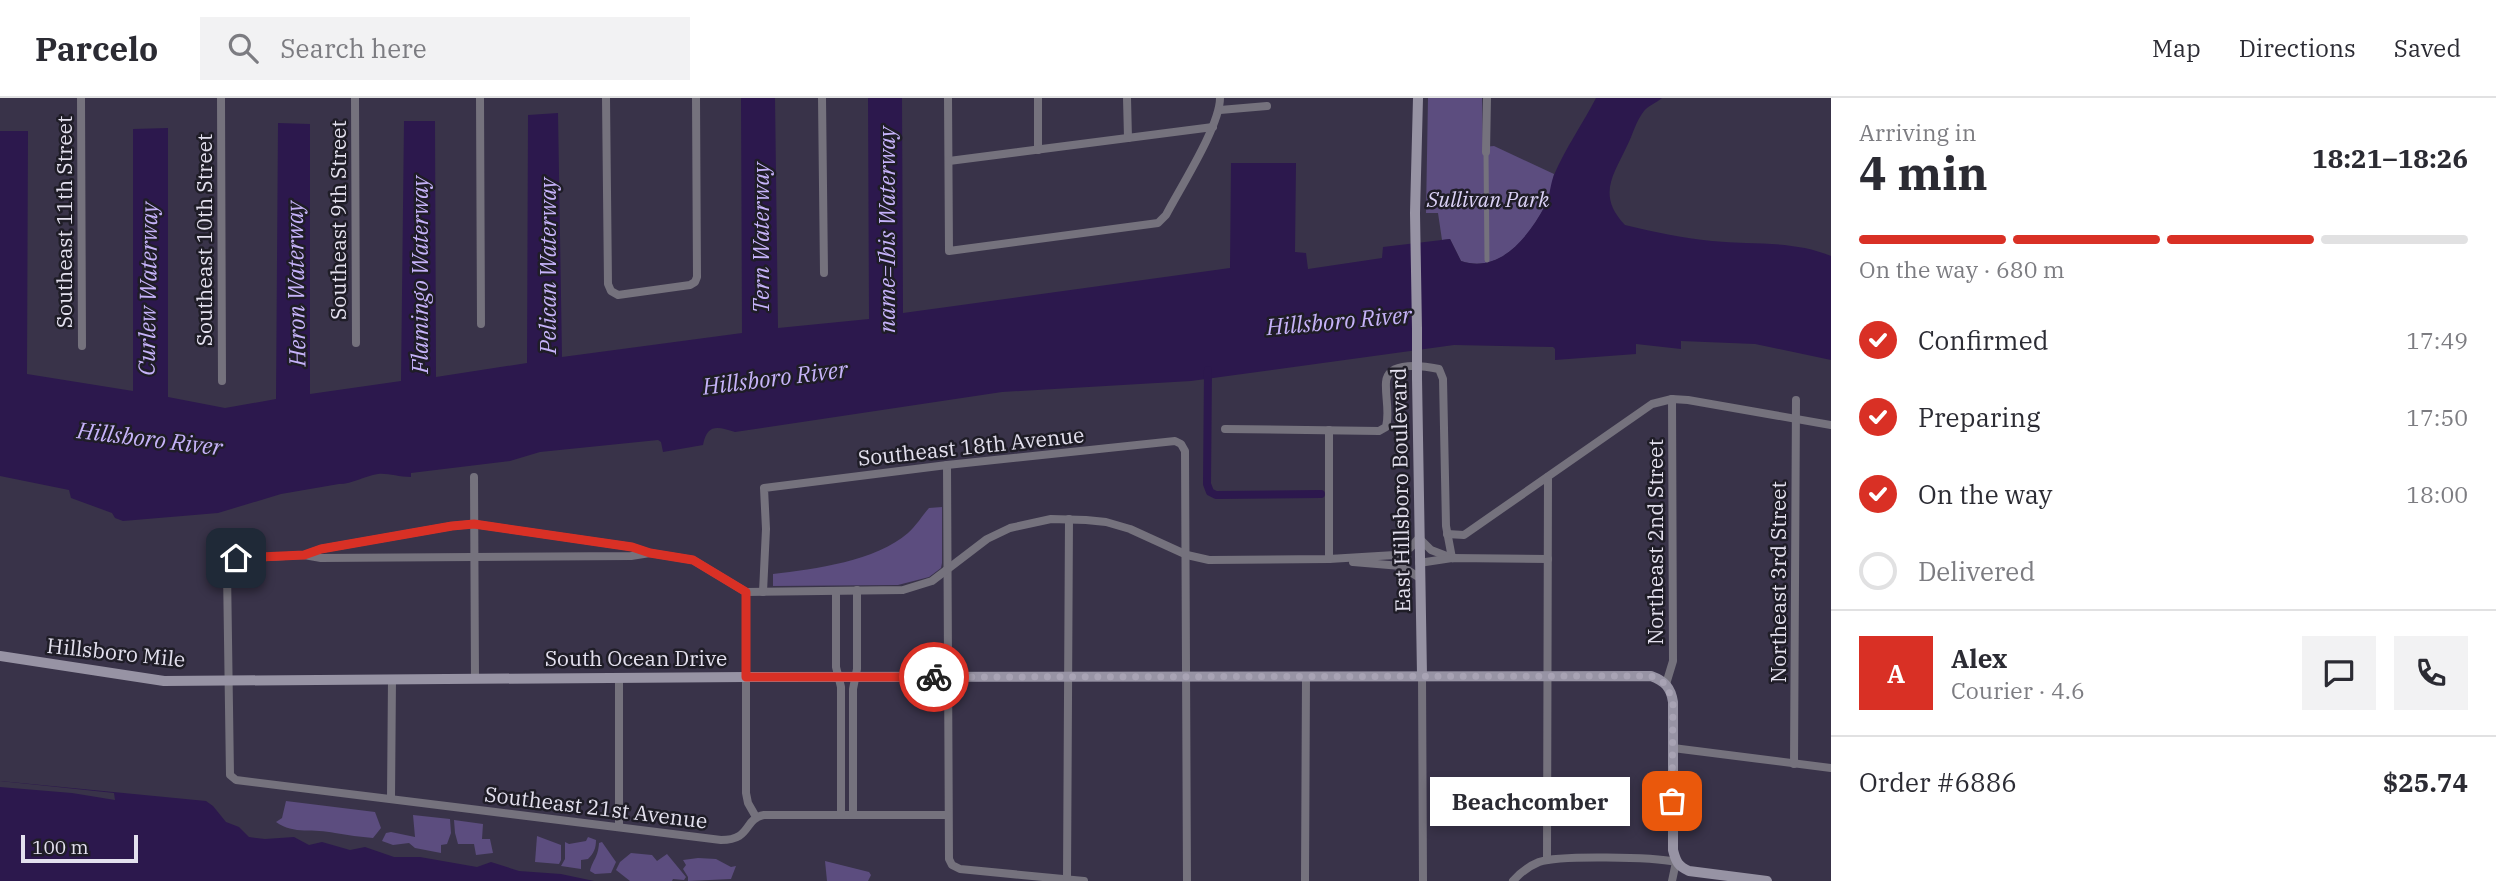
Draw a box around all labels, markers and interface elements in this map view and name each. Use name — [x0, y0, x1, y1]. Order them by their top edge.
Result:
search box — [200, 17, 690, 80]
text: Parcelo — [35, 27, 158, 70]
icon: search — [224, 29, 262, 67]
text: Search here — [280, 31, 427, 65]
text: Map — [2152, 32, 2201, 64]
text: Directions — [2239, 32, 2356, 64]
text: Saved — [2394, 32, 2461, 64]
street label: Southeast 11th Street — [50, 116, 78, 328]
text: Arriving in — [1859, 117, 1976, 147]
street label: Southeast 9th Street — [324, 120, 352, 320]
water label: name=Ibis Waterway — [871, 124, 901, 333]
street label: Southeast 10th Street — [190, 134, 218, 346]
text: 18:21–18:26 — [2312, 141, 2468, 175]
text: 4 min — [1859, 143, 1988, 203]
water label: Tern Waterway — [745, 160, 775, 313]
water label: Flamingo Waterway — [404, 174, 434, 375]
water label: Pelican Waterway — [532, 176, 562, 355]
park label: Sullivan Park — [1426, 185, 1550, 213]
water label: Heron Waterway — [279, 199, 311, 368]
water label: Curlew Waterway — [130, 200, 164, 376]
text: On the way · 680 m — [1859, 254, 2065, 284]
water label: Hillsboro River — [1264, 299, 1414, 341]
icon: check — [1859, 321, 1897, 359]
text: Confirmed — [1918, 323, 2049, 357]
text: 17:49 — [2406, 325, 2468, 355]
water label: Hillsboro River — [700, 353, 850, 401]
street label: East Hillsboro Boulevard — [1384, 367, 1416, 613]
icon: check — [1859, 398, 1897, 436]
text: Preparing — [1918, 400, 2040, 434]
text: 17:50 — [2406, 402, 2468, 432]
water label: Hillsboro River — [75, 414, 225, 462]
street label: Southeast 18th Avenue — [856, 420, 1086, 472]
street label: Northeast 2nd Street — [1641, 439, 1669, 645]
icon: check — [1859, 475, 1897, 513]
text: On the way — [1918, 477, 2052, 511]
text: 18:00 — [2406, 479, 2468, 509]
street label: Northeast 3rd Street — [1764, 481, 1792, 683]
pin — [206, 528, 266, 588]
icon: home — [217, 539, 255, 577]
text: Delivered — [1918, 554, 2035, 588]
street label: Hillsboro Mile — [45, 631, 187, 673]
button: chat — [2302, 636, 2376, 710]
button: phone — [2394, 636, 2468, 710]
text: Alex — [1951, 641, 2007, 675]
courier — [899, 642, 969, 712]
street label: South Ocean Drive — [545, 644, 727, 672]
text: A — [1887, 656, 1905, 690]
icon: bike — [915, 658, 953, 696]
text: Courier · 4.6 — [1951, 675, 2085, 705]
text: Order #6886 — [1859, 765, 2017, 799]
text: $25.74 — [2383, 765, 2468, 799]
pin — [1642, 771, 1702, 831]
callout: Beachcomber — [1430, 776, 1630, 826]
street label: Southeast 21st Avenue — [483, 779, 709, 835]
icon: bag — [1653, 782, 1691, 820]
text: Beachcomber — [1452, 786, 1608, 816]
scale bar — [21, 832, 138, 864]
text: 100 m — [32, 835, 89, 859]

